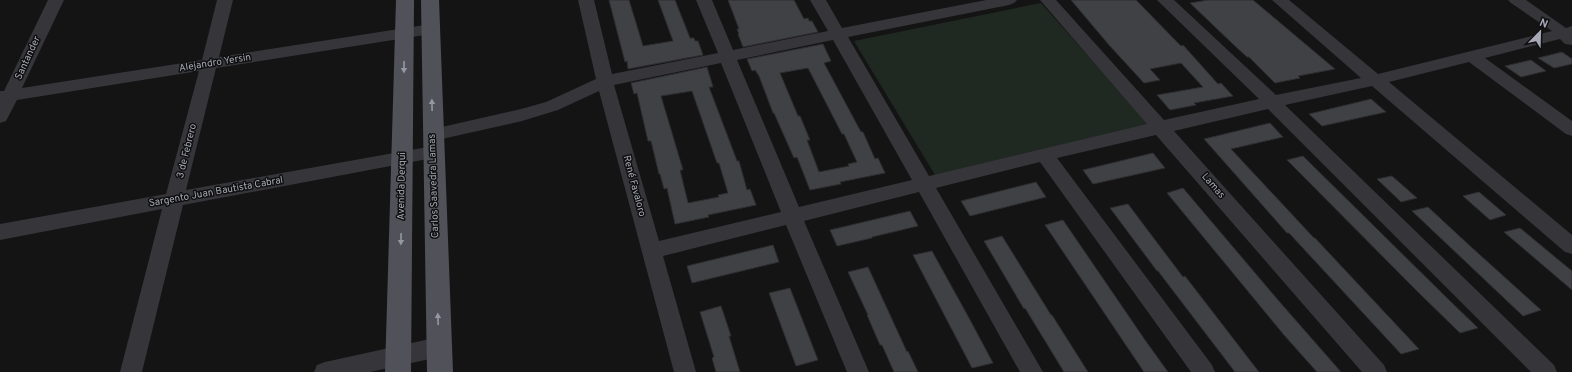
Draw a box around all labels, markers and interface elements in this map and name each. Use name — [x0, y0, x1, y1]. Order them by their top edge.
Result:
north arrow — [1520, 12, 1560, 52]
text: N — [1537, 16, 1550, 32]
street label: Santander — [12, 34, 44, 82]
street label: Alejandro Yersin — [178, 51, 252, 75]
one-way arrow — [401, 61, 407, 74]
one-way arrow — [429, 98, 435, 111]
street label: 3 de Febrero — [174, 122, 200, 180]
street label: Carlos Saavedra Lamas — [426, 133, 442, 238]
street label: Avenida Derqui — [395, 152, 409, 220]
street label: René Favaloro — [620, 154, 649, 219]
street label: Lamas — [1198, 171, 1228, 202]
street label: Sargento Juan Bautista Cabral — [148, 174, 284, 210]
one-way arrow — [398, 233, 404, 246]
one-way arrow — [435, 312, 441, 325]

